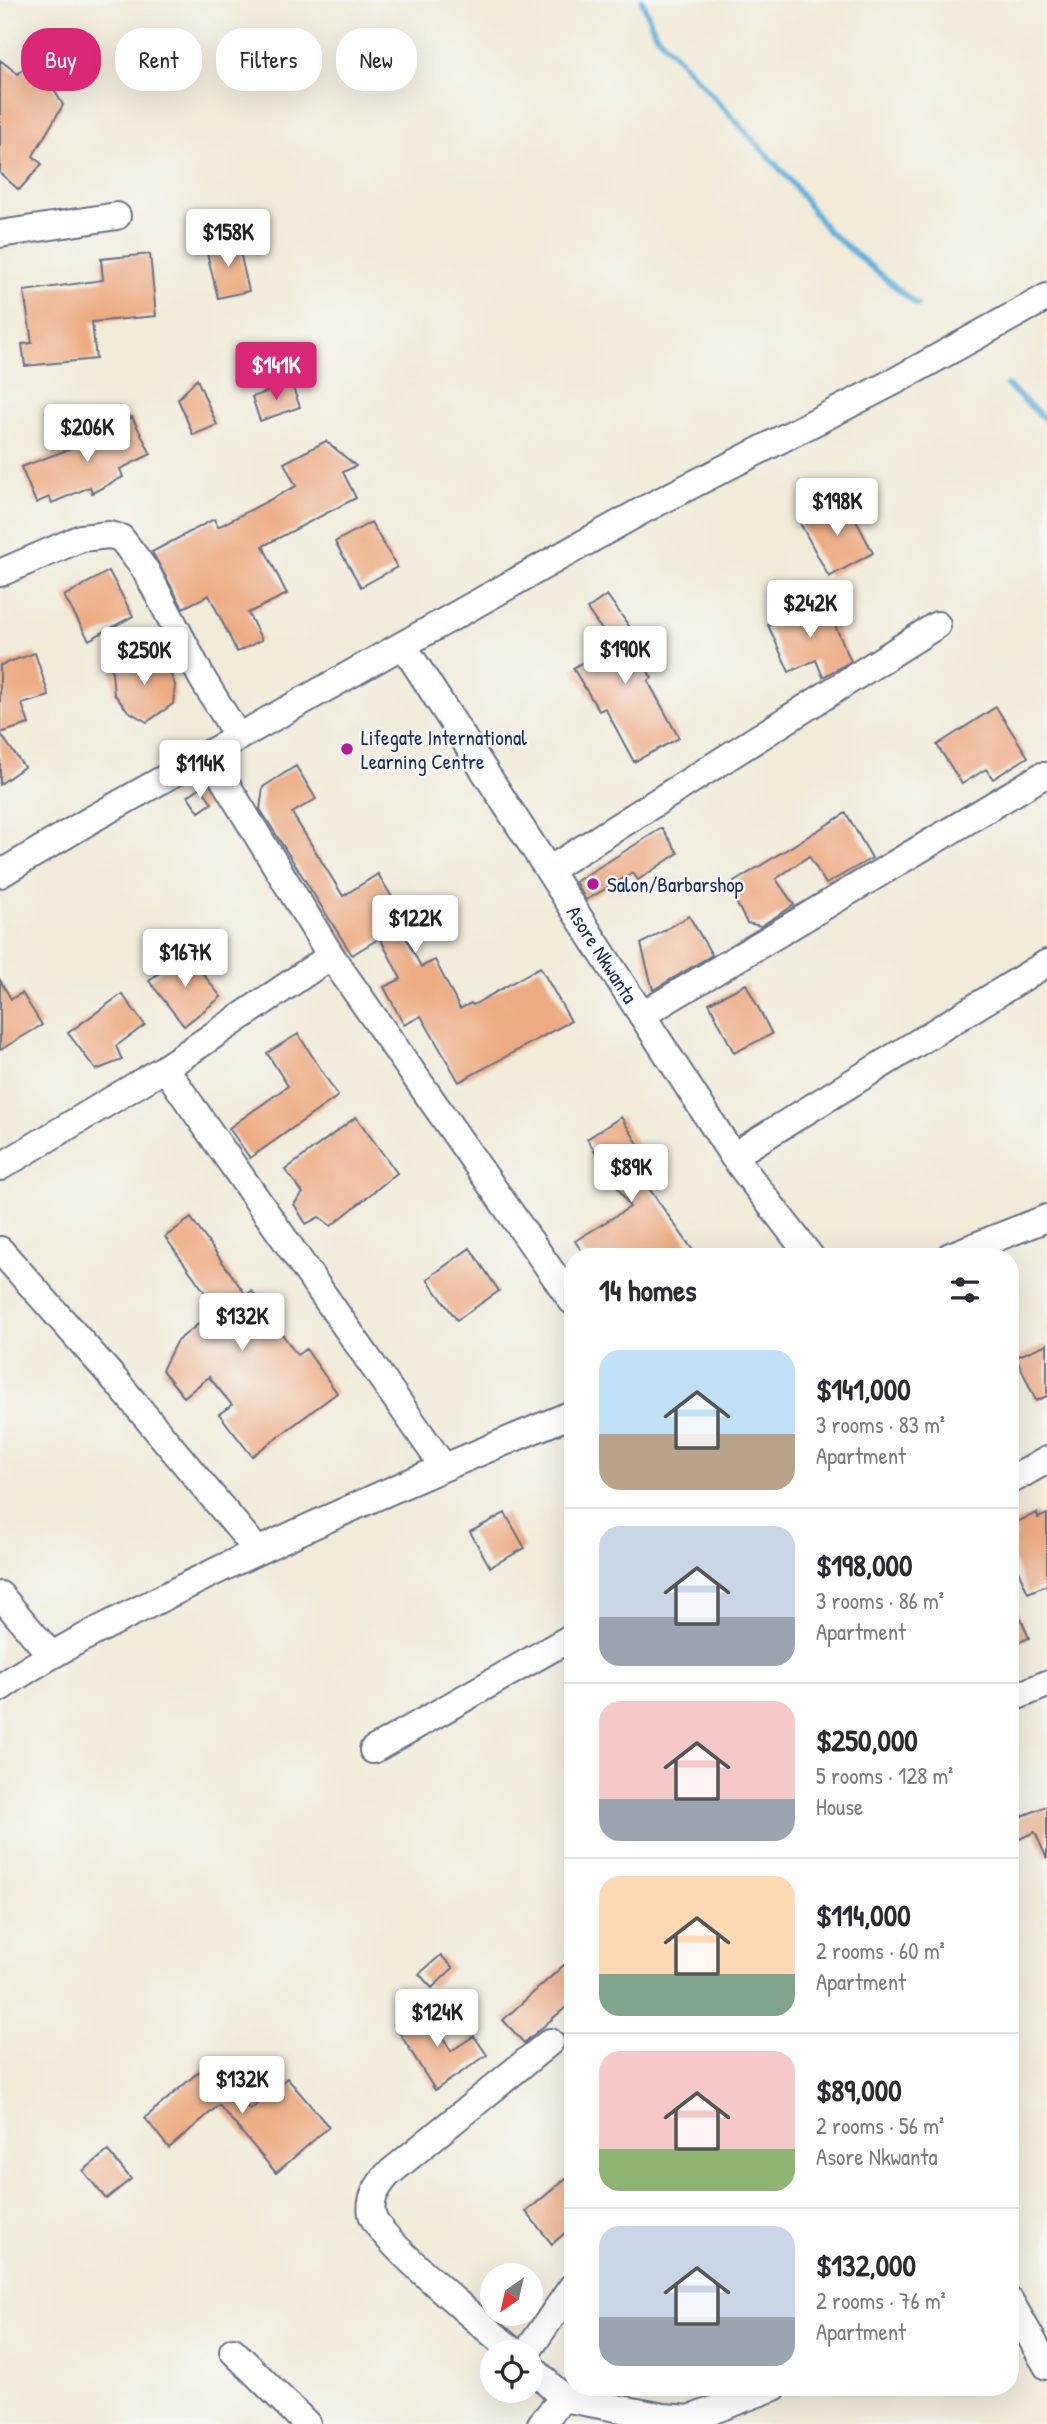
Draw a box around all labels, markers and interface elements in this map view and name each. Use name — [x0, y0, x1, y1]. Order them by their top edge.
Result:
chip: Buy — [21, 28, 101, 91]
chip: Rent — [115, 28, 202, 91]
chip: Filters — [216, 28, 322, 91]
chip: New — [336, 28, 417, 91]
pin: $158K — [179, 210, 277, 269]
text: $158K — [202, 216, 254, 247]
pin: $141K — [227, 342, 325, 402]
text: $141K — [251, 349, 301, 380]
pin: $206K — [38, 405, 136, 464]
text: $206K — [60, 411, 114, 442]
pin: $198K — [788, 478, 886, 538]
text: $198K — [812, 485, 862, 516]
pin: $242K — [761, 580, 859, 640]
text: $242K — [783, 587, 837, 618]
pin: $190K — [576, 626, 674, 686]
pin: $250K — [95, 628, 193, 687]
text: $190K — [600, 633, 650, 664]
text: $250K — [117, 634, 171, 665]
place label: Lifegate International Learning Centre — [361, 723, 527, 776]
pin: $114K — [151, 740, 249, 800]
marker: Lifegate International Learning Centre — [339, 741, 355, 757]
text: $114K — [175, 747, 225, 778]
place label: Salon/Barbarshop — [607, 870, 744, 899]
marker: Salon/Barbarshop — [585, 876, 601, 892]
pin: $122K — [366, 895, 464, 955]
street label: Asore Nkwanta — [560, 900, 645, 1009]
text: $122K — [388, 902, 442, 933]
pin: $167K — [136, 930, 234, 989]
text: $167K — [159, 936, 211, 967]
pin: $89K — [590, 1144, 672, 1204]
text: $89K — [610, 1151, 652, 1182]
text: 14 homes — [599, 1270, 697, 1310]
icon: filters — [946, 1271, 984, 1309]
pin: $132K — [193, 1294, 291, 1353]
text: $132K — [215, 1300, 269, 1331]
text: $141,000 — [816, 1369, 911, 1409]
icon: home — [655, 1378, 739, 1462]
text: 3 rooms · 83 m² — [816, 1409, 945, 1440]
text: Apartment — [816, 1440, 906, 1471]
text: $198,000 — [816, 1545, 912, 1585]
icon: home — [655, 1554, 739, 1638]
text: 3 rooms · 86 m² — [816, 1585, 944, 1616]
text: Apartment — [816, 1616, 906, 1647]
text: $250,000 — [816, 1720, 918, 1760]
icon: home — [655, 1729, 739, 1813]
text: 5 rooms · 128 m² — [816, 1760, 953, 1791]
text: House — [816, 1791, 863, 1822]
text: $114,000 — [816, 1895, 911, 1935]
icon: home — [655, 1904, 739, 1988]
text: 2 rooms · 60 m² — [816, 1935, 945, 1966]
text: Apartment — [816, 1966, 906, 1997]
pin: $124K — [388, 1990, 486, 2049]
text: $124K — [411, 1996, 463, 2027]
pin: $132K — [193, 2056, 291, 2116]
text: $132K — [215, 2063, 269, 2094]
text: $89,000 — [816, 2070, 902, 2110]
icon: home — [655, 2079, 739, 2163]
text: 2 rooms · 56 m² — [816, 2110, 944, 2141]
text: Asore Nkwanta — [816, 2141, 937, 2172]
text: $132,000 — [816, 2245, 916, 2285]
icon: home — [655, 2254, 739, 2338]
north arrow — [480, 2263, 542, 2326]
map controls — [480, 2263, 543, 2403]
text: 2 rooms · 76 m² — [816, 2285, 946, 2316]
text: Apartment — [816, 2316, 906, 2347]
button: locate — [480, 2340, 543, 2403]

